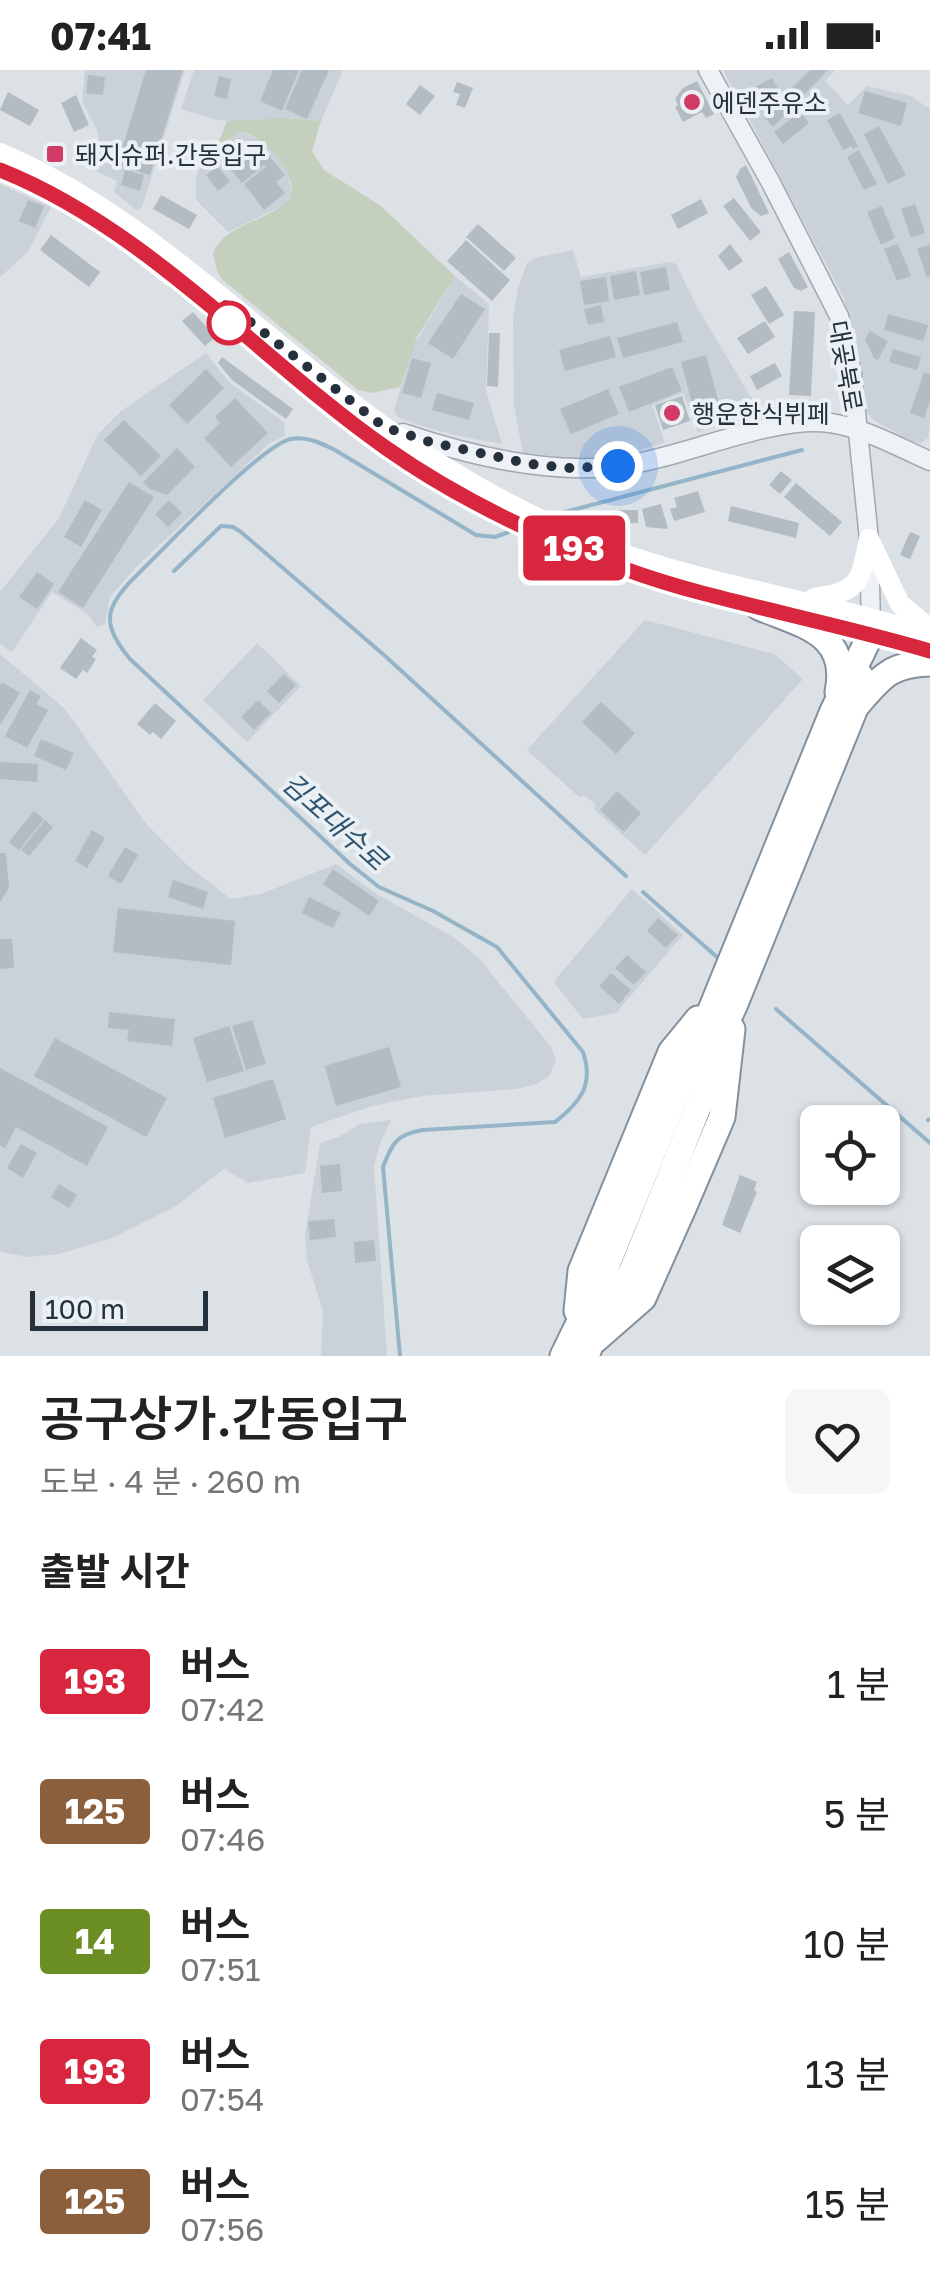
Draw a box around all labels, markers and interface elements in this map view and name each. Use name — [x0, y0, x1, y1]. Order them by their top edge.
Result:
text: 07:41 — [50, 13, 151, 58]
place label: 에덴주유소 — [712, 87, 827, 118]
marker: 에덴주유소 — [681, 91, 703, 113]
place label: 돼지슈퍼.간동입구 — [75, 139, 267, 170]
marker: 돼지슈퍼.간동입구 — [44, 143, 66, 165]
unlabelled marker — [208, 302, 250, 344]
street label: 대곶북로 — [823, 318, 869, 414]
place label: 행운한식뷔페 — [692, 398, 830, 429]
marker: 행운한식뷔페 — [661, 402, 683, 424]
your location — [593, 441, 643, 491]
line badge: 193 — [516, 516, 632, 580]
text: 193 — [543, 527, 605, 569]
water label: 김포대수로 — [276, 766, 395, 877]
map controls — [800, 1105, 900, 1325]
button: locate — [800, 1105, 900, 1205]
button: layers — [800, 1225, 900, 1325]
scale bar — [30, 1286, 208, 1330]
text: 100 m — [45, 1292, 125, 1325]
text: 공구상가.간동입구 — [40, 1389, 408, 1447]
button: heart — [785, 1389, 890, 1494]
text: 도보 · 4 분 · 260 m — [40, 1462, 301, 1500]
text: 출발 시간 — [40, 1548, 189, 1593]
text: 버스 — [180, 1642, 250, 1687]
text: 193 — [64, 1660, 126, 1702]
text: 1 분 — [827, 1661, 890, 1706]
text: 07:42 — [180, 1690, 264, 1728]
text: 버스 — [180, 1772, 250, 1817]
text: 125 — [65, 1790, 125, 1832]
text: 5 분 — [823, 1791, 890, 1836]
text: 07:46 — [180, 1820, 265, 1858]
text: 버스 — [180, 1902, 250, 1947]
text: 14 — [75, 1920, 115, 1962]
text: 10 분 — [804, 1921, 890, 1966]
text: 07:51 — [180, 1950, 260, 1988]
text: 버스 — [180, 2032, 250, 2077]
text: 193 — [64, 2050, 126, 2092]
text: 13 분 — [805, 2051, 890, 2096]
text: 07:54 — [180, 2080, 264, 2118]
text: 버스 — [180, 2162, 250, 2207]
text: 125 — [65, 2180, 125, 2222]
text: 15 분 — [805, 2181, 890, 2226]
text: 07:56 — [180, 2210, 264, 2248]

